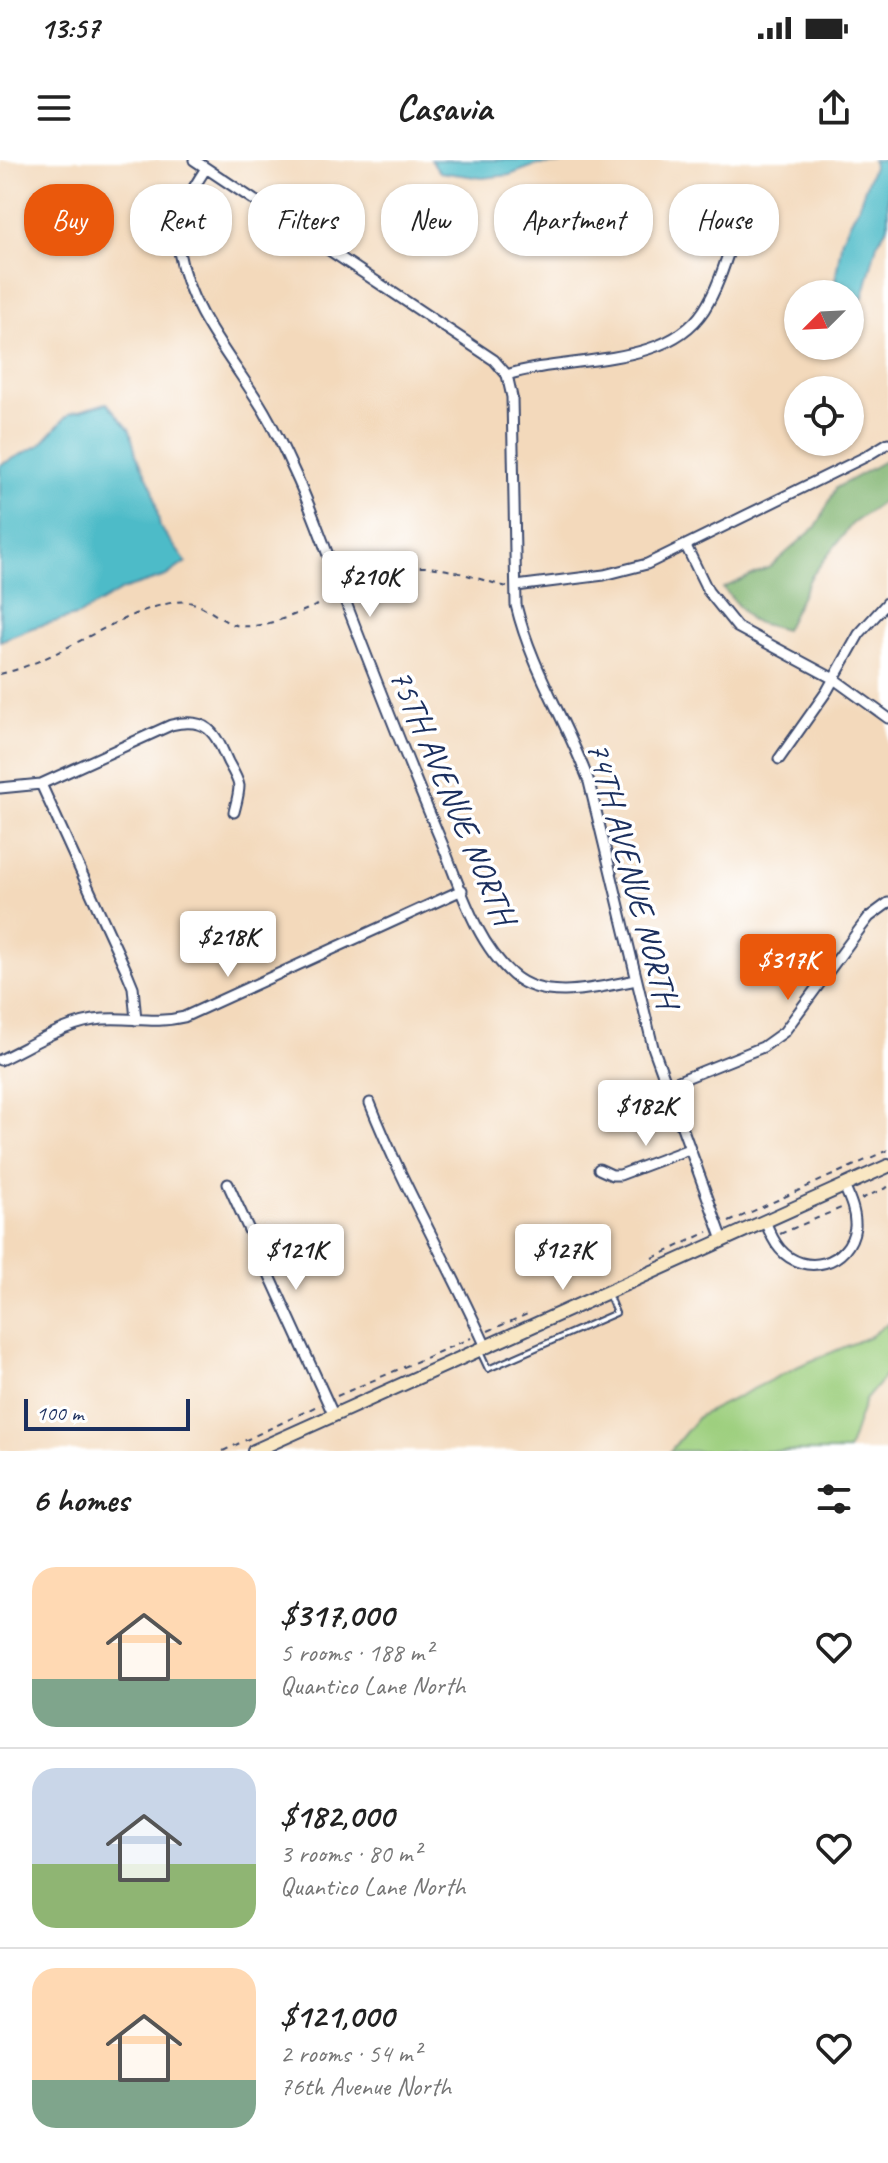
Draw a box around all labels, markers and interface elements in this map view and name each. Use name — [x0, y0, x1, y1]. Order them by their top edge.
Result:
text: 13:57 — [40, 9, 99, 47]
text: Casavia — [396, 85, 492, 131]
icon: menu — [32, 86, 76, 130]
icon: share — [812, 86, 856, 130]
chip: Buy — [24, 184, 114, 256]
chip: Rent — [130, 184, 232, 256]
chip: Filters — [248, 184, 365, 256]
chip: New — [381, 184, 478, 256]
chip: Apartment — [494, 184, 653, 256]
chip: House — [669, 184, 779, 256]
north arrow — [784, 280, 864, 360]
map controls — [784, 280, 864, 456]
button: locate — [784, 376, 864, 456]
pin: $210K — [314, 551, 426, 619]
text: $210K — [340, 560, 400, 593]
street label: 75TH AVENUE NORTH — [380, 661, 528, 935]
street label: 74TH AVENUE NORTH — [577, 736, 690, 1017]
pin: $218K — [172, 911, 284, 979]
text: $218K — [198, 920, 258, 953]
pin: $317K — [732, 934, 844, 1002]
text: $317K — [758, 943, 818, 976]
pin: $182K — [590, 1080, 702, 1148]
text: $182K — [616, 1089, 676, 1122]
pin: $121K — [240, 1224, 352, 1292]
pin: $127K — [507, 1224, 619, 1292]
text: $121K — [266, 1233, 326, 1266]
text: $127K — [533, 1233, 593, 1266]
scale bar — [24, 1395, 190, 1431]
text: 100 m — [36, 1399, 83, 1427]
icon: filters — [812, 1477, 856, 1521]
text: 6 homes — [32, 1478, 129, 1521]
text: $317,000 — [280, 1593, 394, 1636]
icon: home — [96, 1599, 192, 1695]
icon: heart — [812, 1625, 856, 1669]
text: 5 rooms · 188 m² — [280, 1636, 432, 1669]
text: Quantico Lane North — [280, 1669, 465, 1702]
text: $182,000 — [280, 1794, 394, 1837]
icon: home — [96, 1800, 192, 1896]
icon: heart — [812, 1826, 856, 1870]
text: 3 rooms · 80 m² — [280, 1837, 421, 1870]
text: Quantico Lane North — [280, 1870, 465, 1903]
text: $121,000 — [280, 1994, 394, 2037]
icon: home — [96, 2000, 192, 2096]
icon: heart — [812, 2026, 856, 2070]
text: 2 rooms · 54 m² — [280, 2037, 421, 2070]
text: 76th Avenue North — [280, 2070, 451, 2103]

